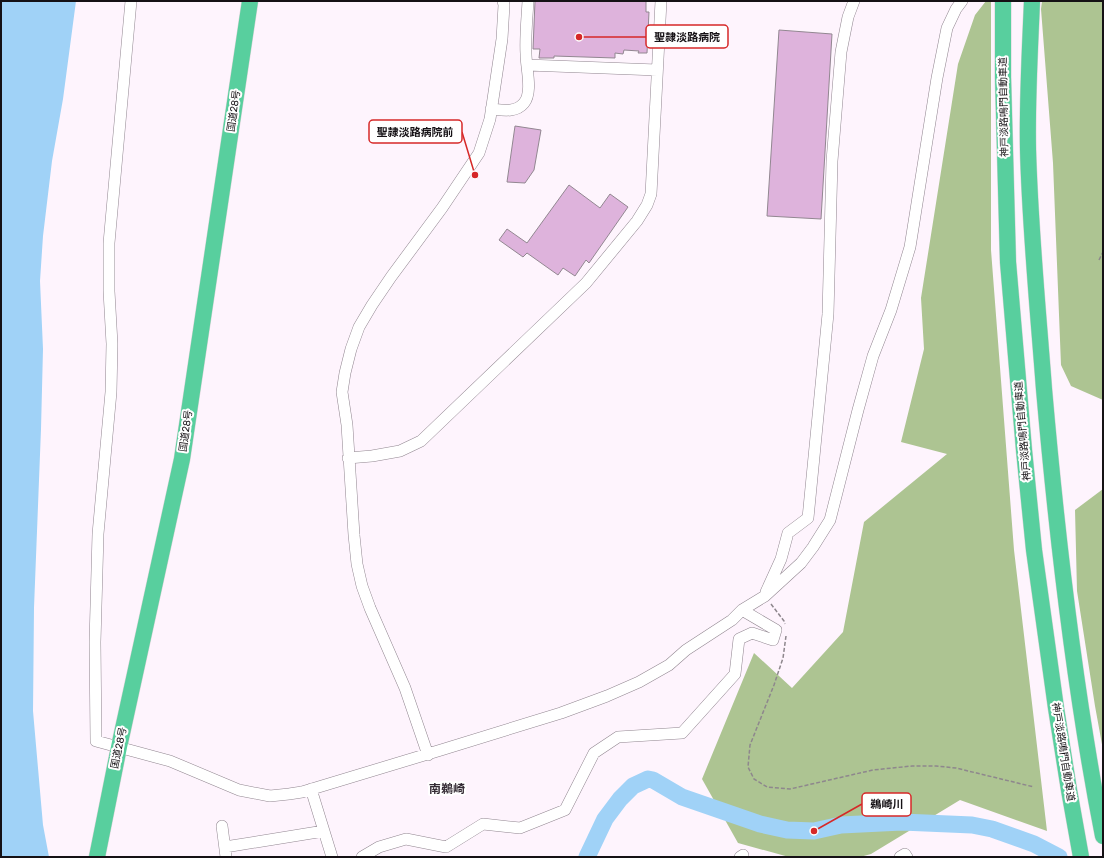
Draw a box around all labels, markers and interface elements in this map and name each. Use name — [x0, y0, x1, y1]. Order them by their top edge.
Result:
callout: 聖隷淡路病院 — [646, 25, 728, 48]
text: 聖隷淡路病院 — [654, 31, 720, 44]
street label: 神戸淡路鳴門自動車道 — [997, 57, 1011, 157]
street label: 国道28号 — [225, 89, 243, 133]
callout: 聖隷淡路病院前 — [369, 120, 462, 143]
text: 聖隷淡路病院前 — [377, 126, 454, 139]
street label: 神戸淡路鳴門自動車道 — [1013, 381, 1033, 481]
street label: 国道28号 — [177, 409, 195, 453]
street label: 神戸淡路鳴門自動車道 — [1049, 702, 1077, 802]
street label: 国道28号 — [109, 726, 129, 770]
district label: 南鵜崎 — [429, 782, 465, 796]
callout: 鵜崎川 — [862, 793, 911, 816]
text: 鵜崎川 — [870, 798, 904, 811]

